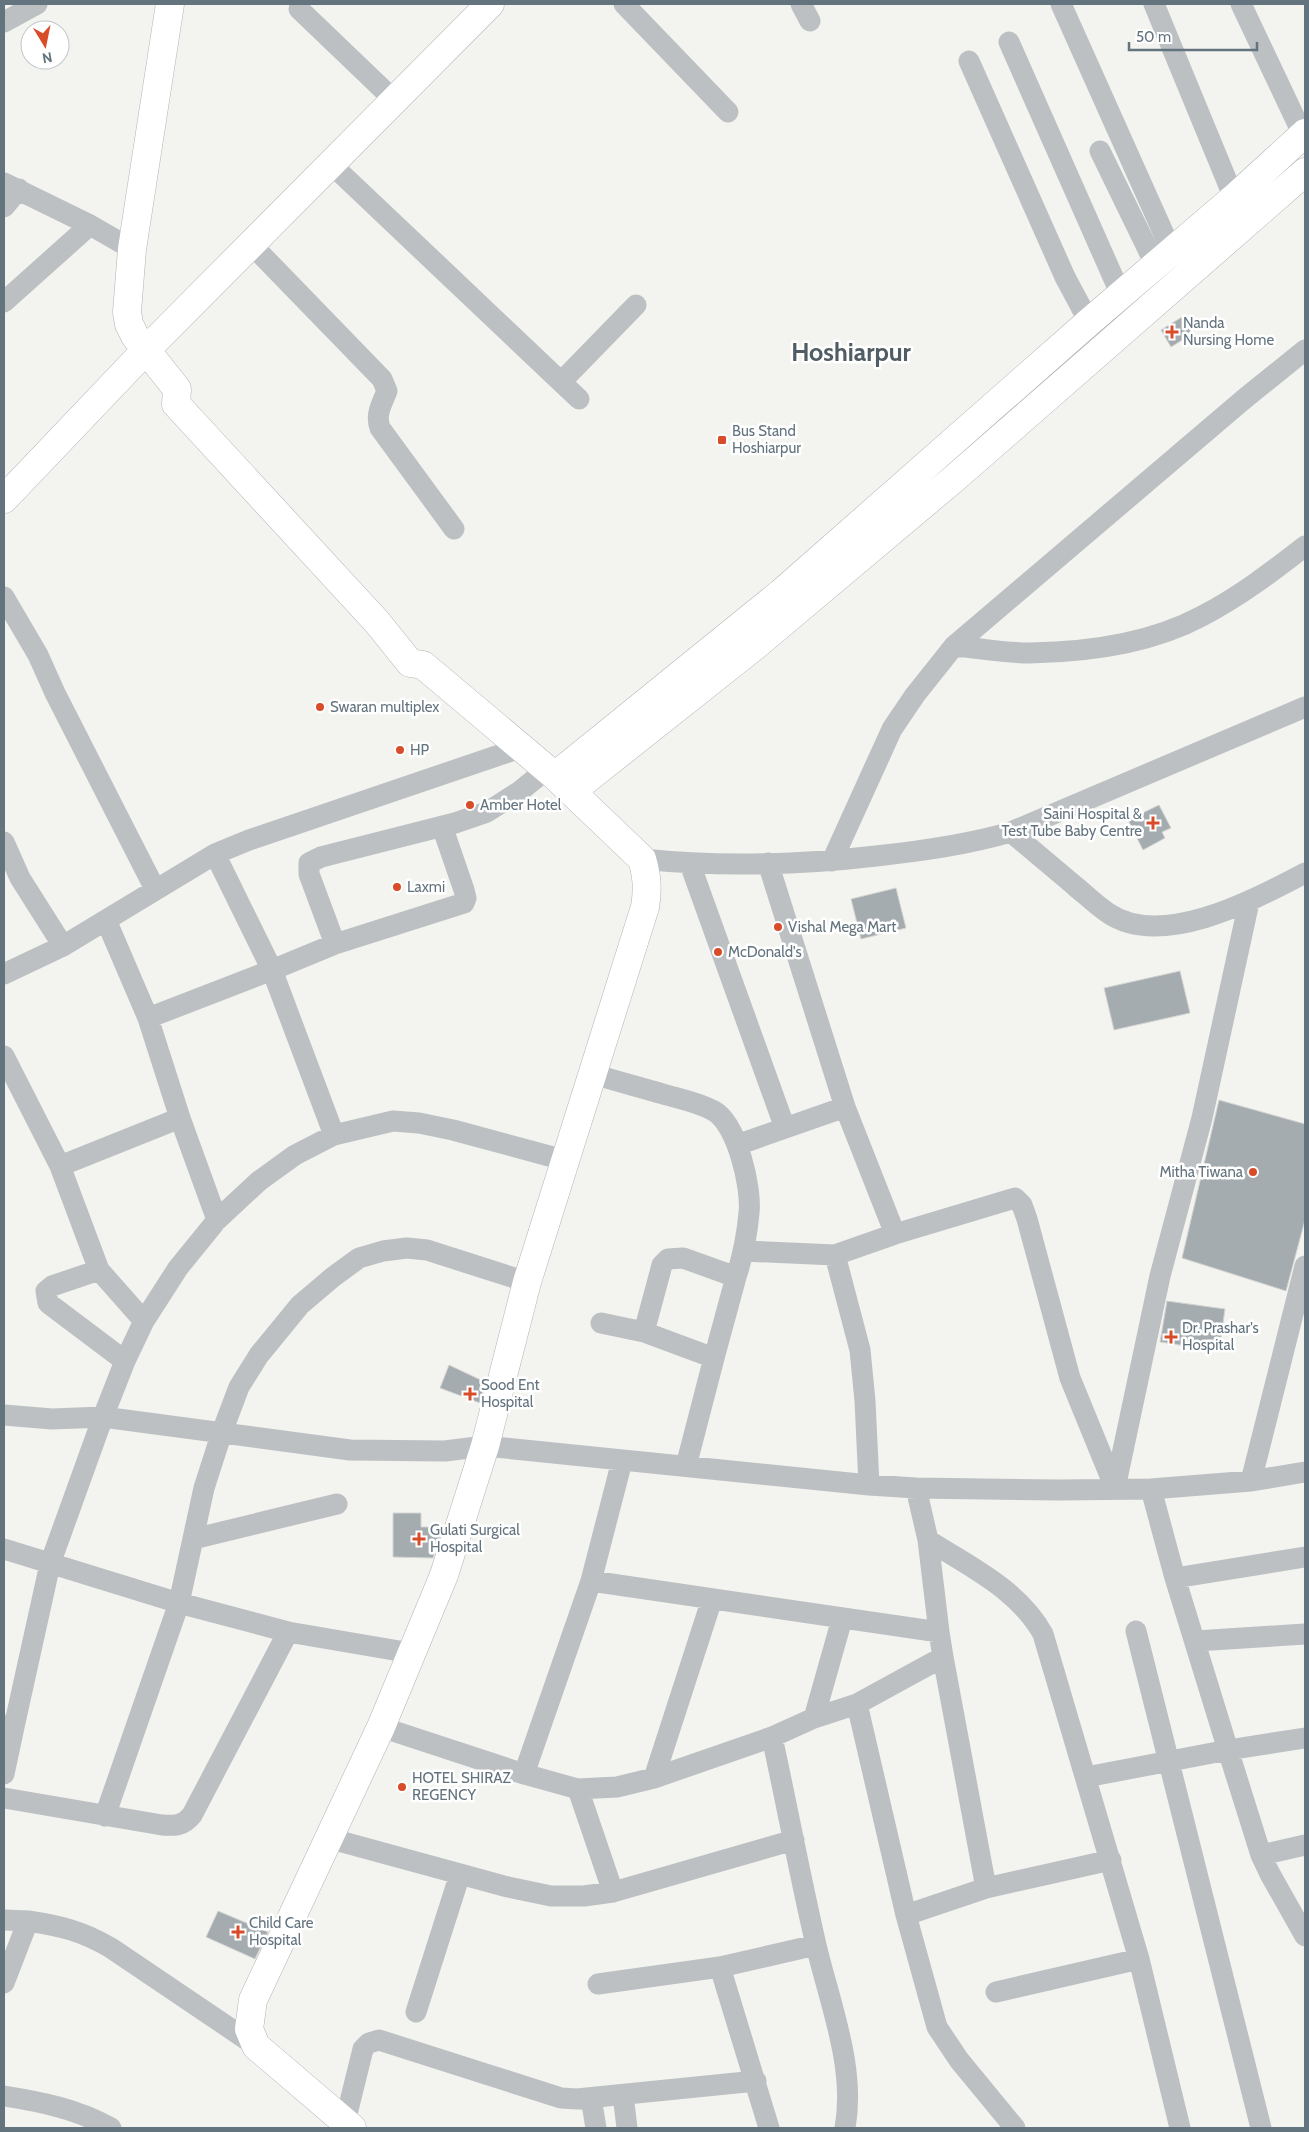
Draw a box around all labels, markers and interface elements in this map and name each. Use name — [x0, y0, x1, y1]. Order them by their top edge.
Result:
north arrow — [20, 20, 70, 70]
scale bar — [1129, 20, 1256, 52]
text: 50 m — [1136, 28, 1171, 46]
text: N — [41, 48, 54, 68]
place label: Nanda Nursing Home — [1183, 314, 1274, 349]
marker: Nanda Nursing Home — [1165, 325, 1179, 339]
district label: Hoshiarpur — [791, 337, 912, 367]
place label: Bus Stand Hoshiarpur — [732, 422, 801, 457]
marker: Bus Stand Hoshiarpur — [716, 434, 728, 446]
place label: Swaran multiplex — [330, 698, 439, 716]
marker: Swaran multiplex — [314, 701, 326, 713]
place label: HP — [410, 741, 430, 759]
marker: HP — [394, 744, 406, 756]
place label: Amber Hotel — [480, 796, 562, 814]
marker: Amber Hotel — [464, 799, 476, 811]
place label: Saini Hospital & Test Tube Baby Centre — [1001, 805, 1142, 840]
marker: Saini Hospital & Test Tube Baby Centre — [1146, 816, 1160, 830]
place label: Laxmi — [407, 878, 445, 896]
marker: Laxmi — [391, 881, 403, 893]
place label: Vishal Mega Mart — [788, 918, 896, 936]
marker: Vishal Mega Mart — [772, 921, 784, 933]
place label: McDonald's — [728, 943, 802, 961]
marker: McDonald's — [712, 946, 724, 958]
place label: Mitha Tiwana — [1159, 1163, 1244, 1181]
marker: Mitha Tiwana — [1247, 1166, 1259, 1178]
place label: Dr. Prashar's Hospital — [1182, 1319, 1259, 1354]
marker: Dr. Prashar's Hospital — [1164, 1330, 1178, 1344]
place label: Sood Ent Hospital — [481, 1376, 539, 1411]
marker: Sood Ent Hospital — [463, 1387, 477, 1401]
place label: Gulati Surgical Hospital — [430, 1521, 520, 1556]
marker: Gulati Surgical Hospital — [412, 1532, 426, 1546]
place label: HOTEL SHIRAZ REGENCY — [412, 1769, 511, 1804]
marker: HOTEL SHIRAZ REGENCY — [396, 1781, 408, 1793]
place label: Child Care Hospital — [249, 1914, 314, 1949]
marker: Child Care Hospital — [231, 1925, 245, 1939]

